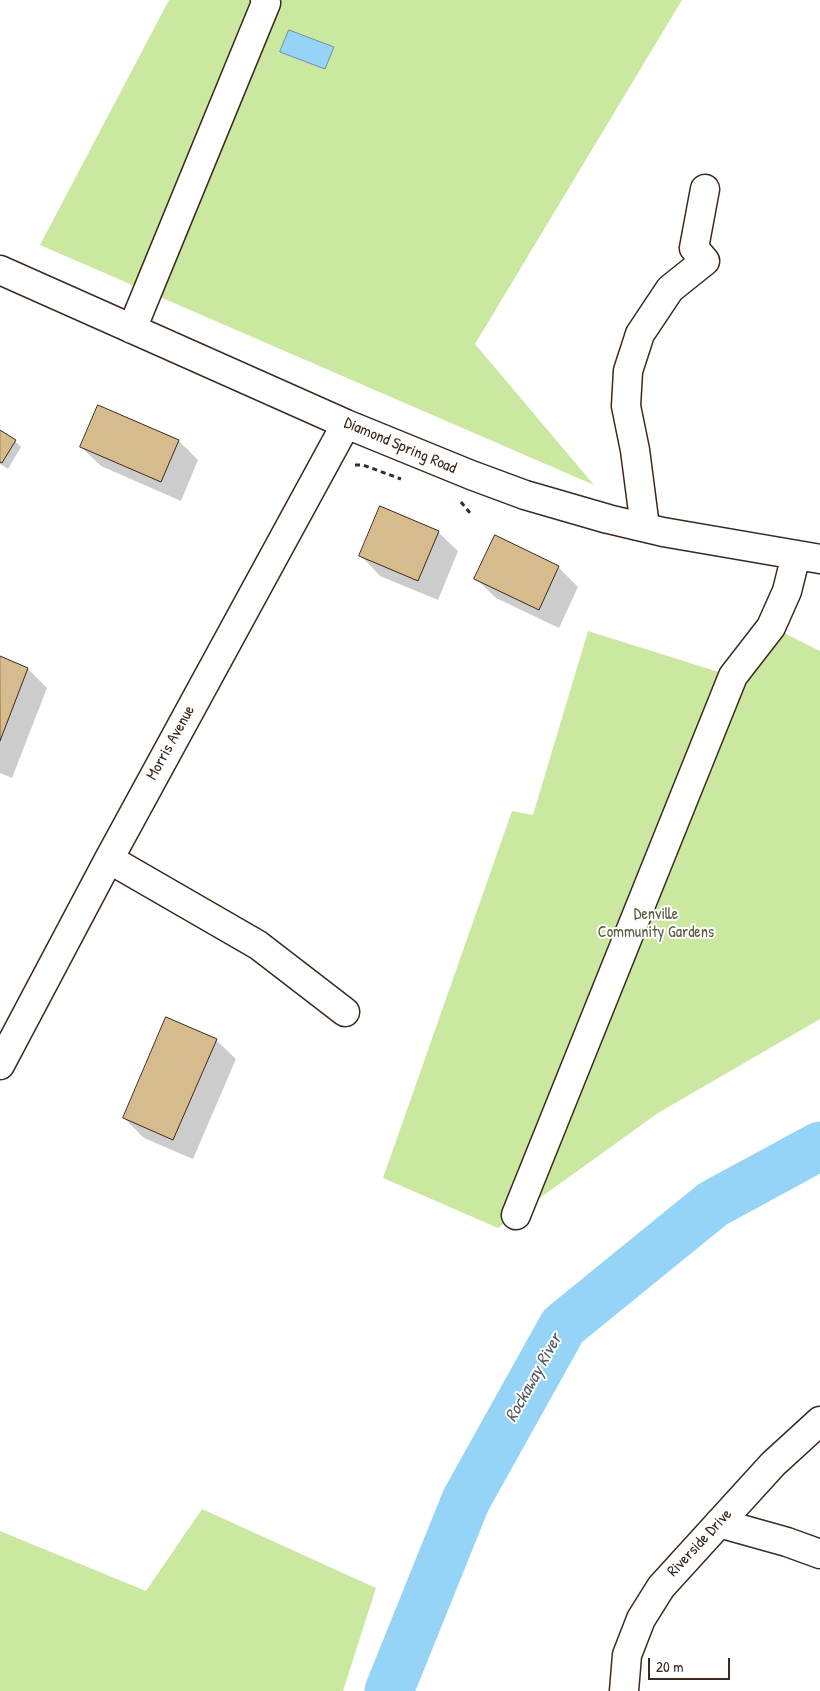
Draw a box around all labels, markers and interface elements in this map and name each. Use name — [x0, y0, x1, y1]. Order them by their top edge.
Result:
street label: Diamond Spring Road — [341, 414, 459, 478]
street label: Morris Avenue — [143, 702, 199, 784]
park label: Denville Community Gardens — [598, 905, 714, 943]
water label: Rockaway River — [501, 1330, 567, 1426]
street label: Riverside Drive — [664, 1505, 736, 1581]
scale bar — [650, 1648, 732, 1680]
text: 20 m — [656, 1656, 683, 1677]

